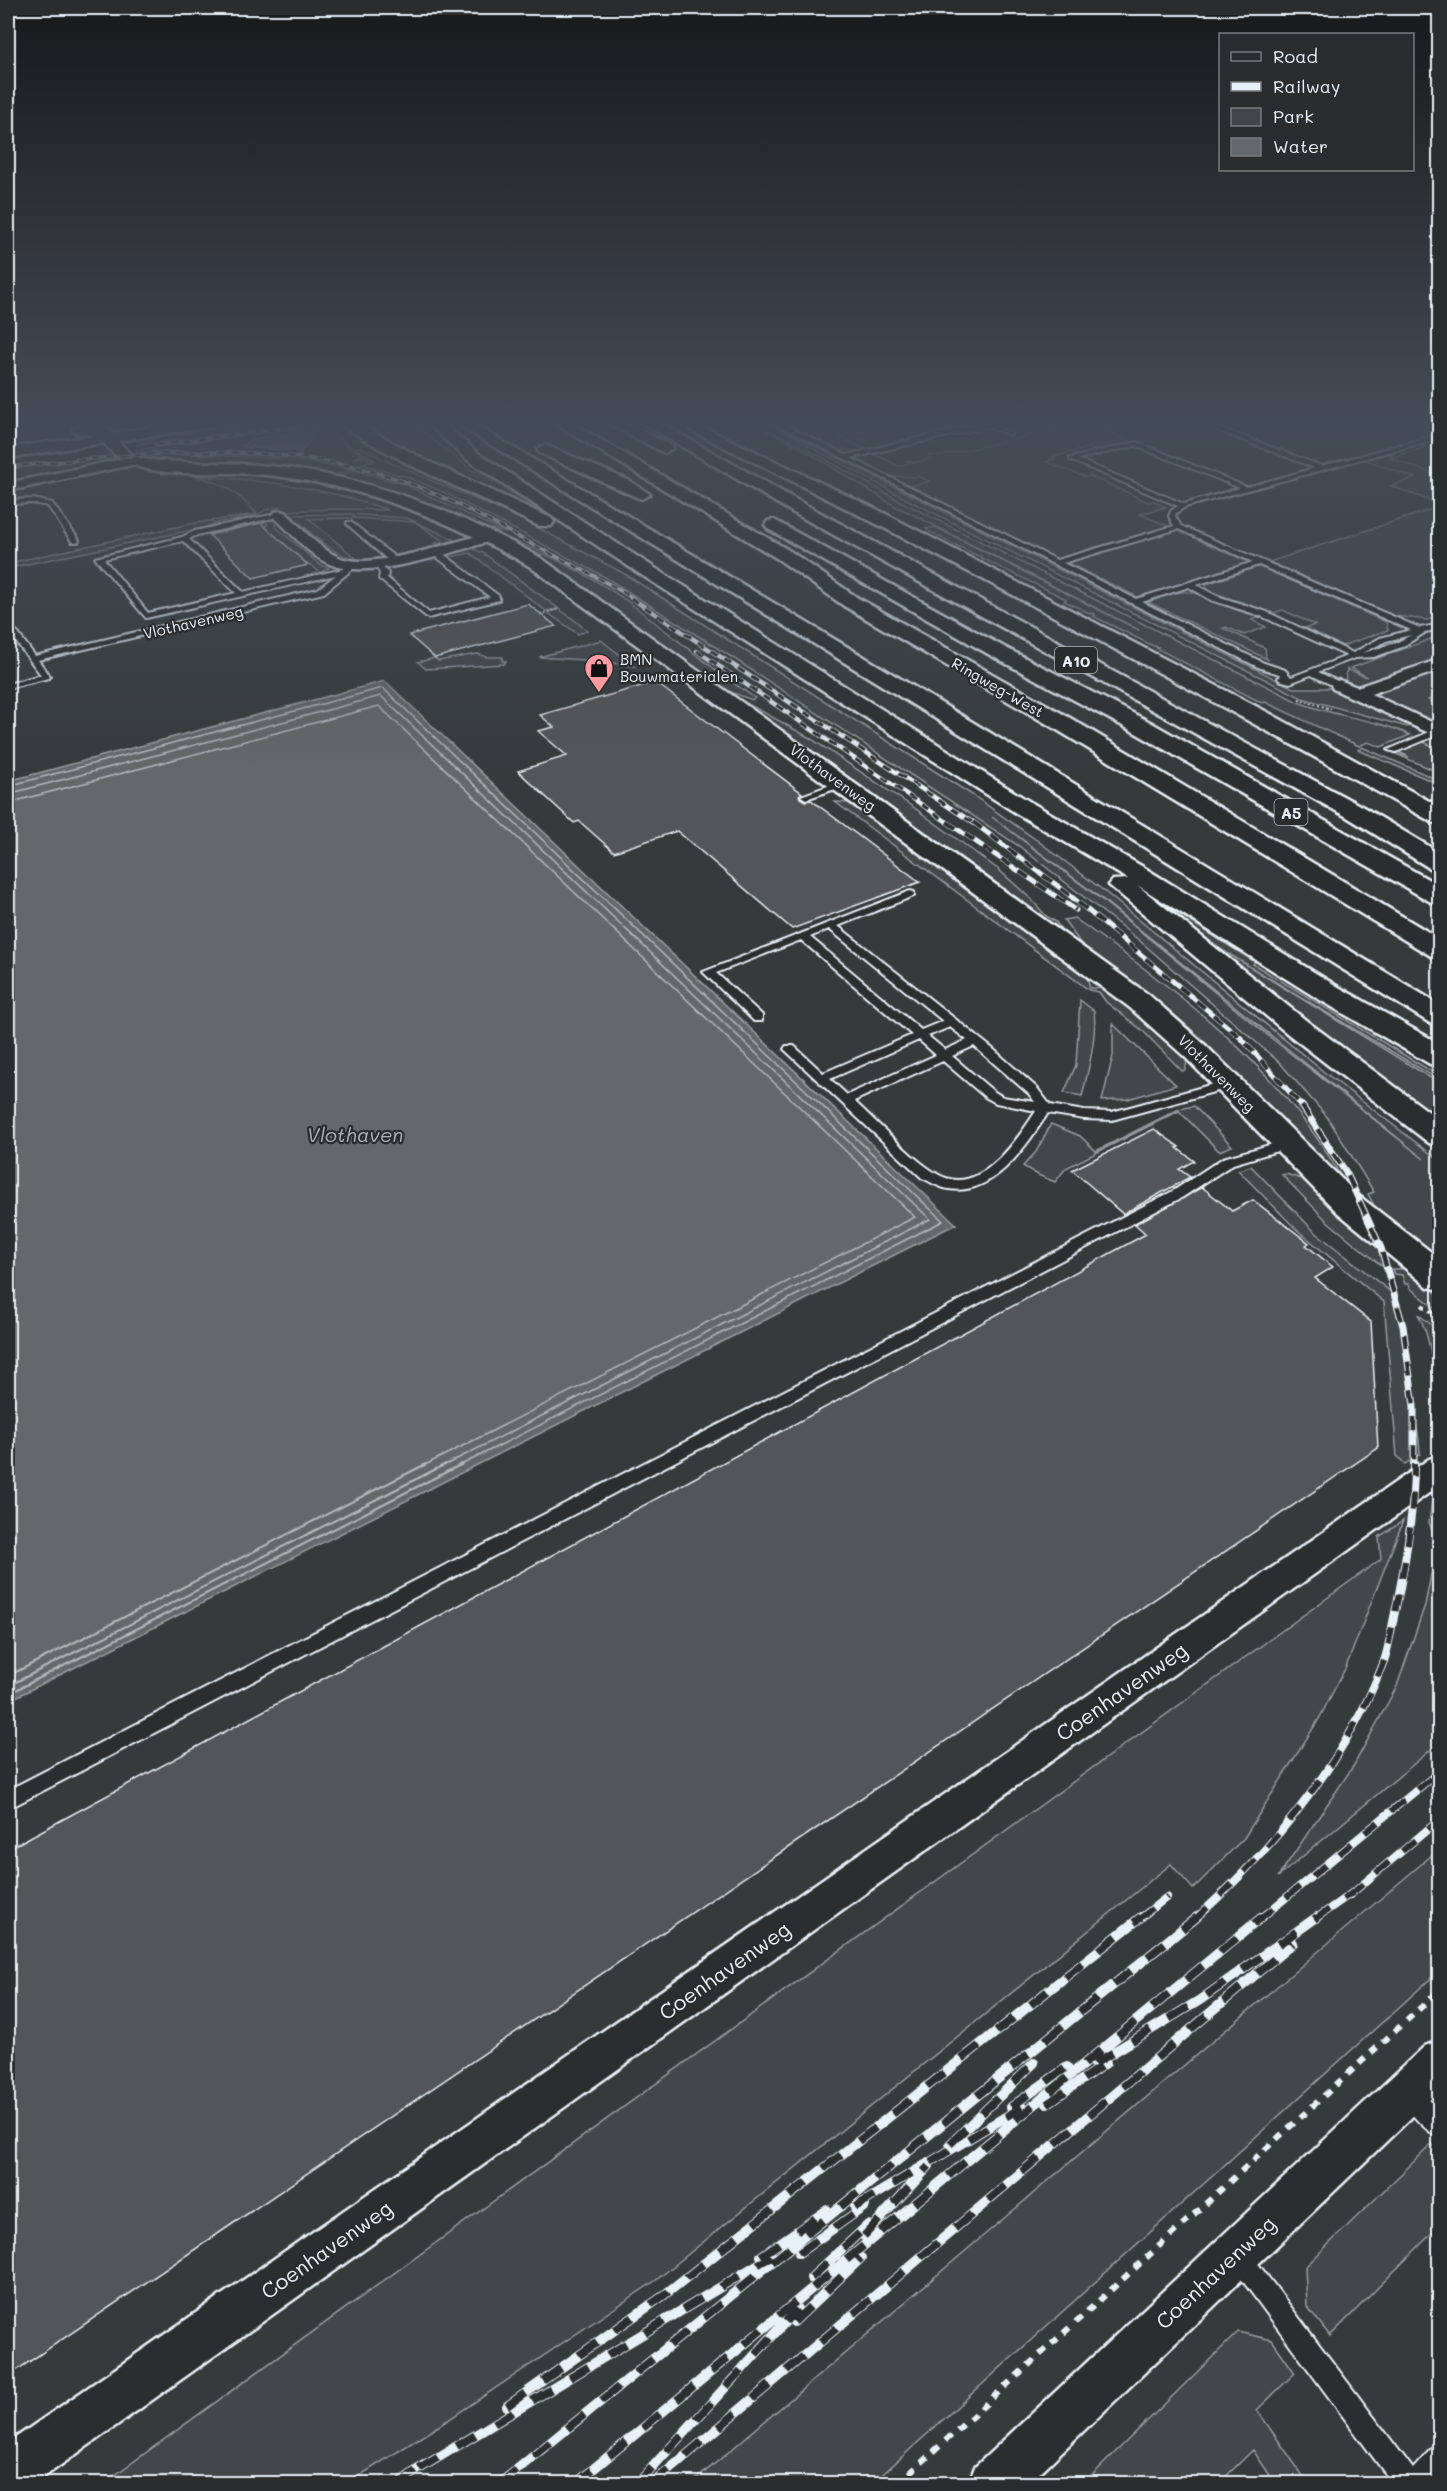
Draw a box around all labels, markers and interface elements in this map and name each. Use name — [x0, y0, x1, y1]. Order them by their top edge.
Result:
legend — [1219, 33, 1414, 171]
text: Road — [1273, 44, 1318, 68]
text: Railway — [1273, 74, 1340, 98]
text: Park — [1273, 104, 1314, 128]
text: Water — [1273, 134, 1328, 158]
street label: Vlothavenweg — [141, 601, 245, 643]
road number: A10 — [1055, 647, 1097, 673]
place label: BMN Bouwmaterialen — [620, 649, 738, 686]
shop icon: BMN Bouwmaterialen — [583, 652, 615, 694]
street label: Ringweg-West — [948, 652, 1048, 722]
street label: Vlothavenweg — [786, 739, 880, 815]
road number: A5 — [1274, 799, 1308, 825]
street label: Vlothavenweg — [1174, 1030, 1260, 1116]
water label: Vlothaven — [307, 1121, 403, 1147]
street label: Coenhavenweg — [1050, 1636, 1192, 1746]
street label: Coenhavenweg — [653, 1915, 795, 2025]
street label: Coenhavenweg — [255, 2194, 397, 2304]
street label: Coenhavenweg — [1149, 2210, 1281, 2334]

